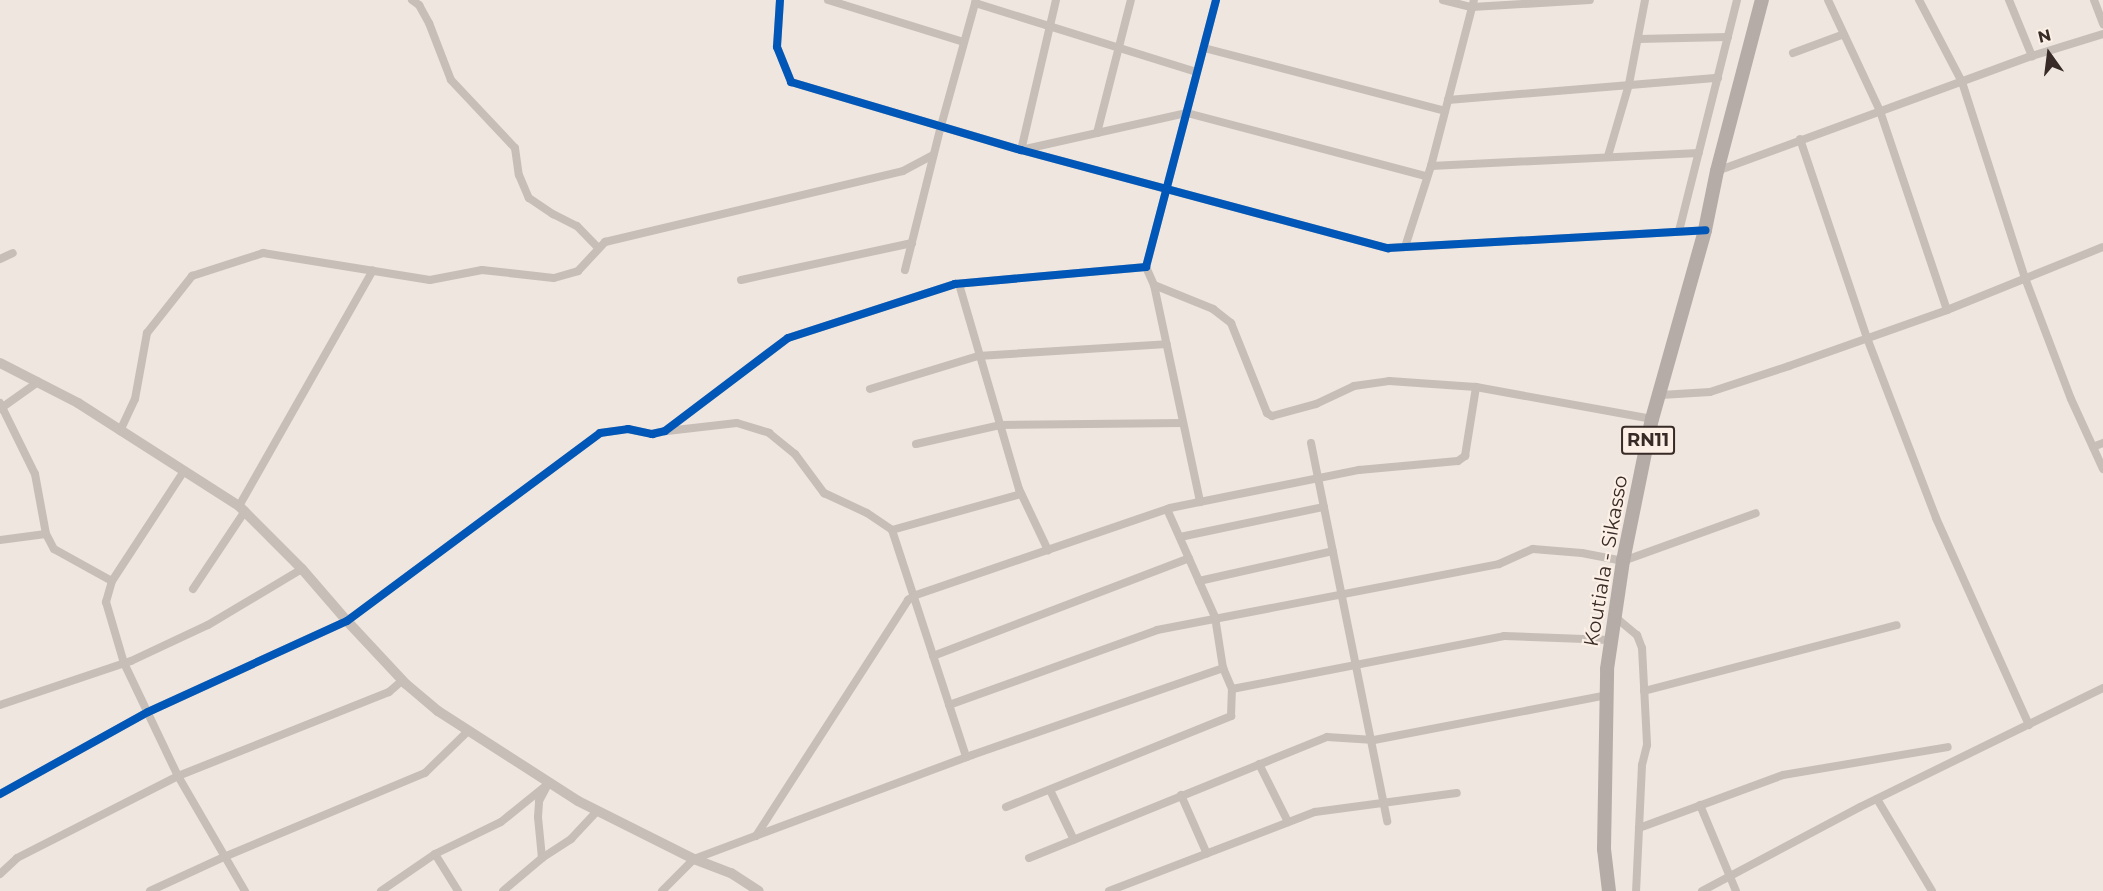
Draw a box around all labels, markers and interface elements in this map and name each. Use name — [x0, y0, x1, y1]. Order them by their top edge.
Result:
north arrow — [2019, 24, 2079, 84]
text: N — [2036, 25, 2053, 47]
road number: RN11 — [1621, 425, 1675, 455]
street label: Koutiala - Sikasso — [1579, 473, 1633, 649]

